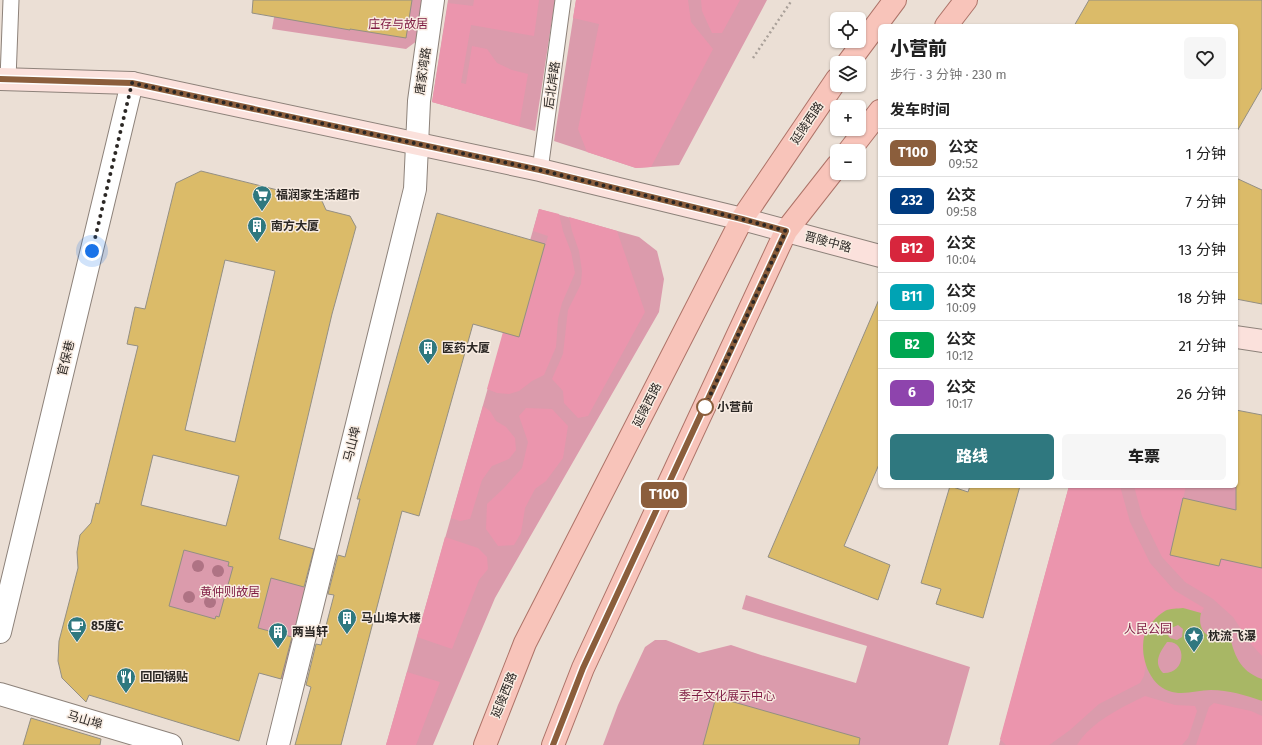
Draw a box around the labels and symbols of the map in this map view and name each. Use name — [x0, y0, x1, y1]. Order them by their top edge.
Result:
park label: 庄存与故居 — [368, 17, 428, 31]
street label: 唐家湾路 — [413, 46, 433, 96]
street label: 后北岸路 — [542, 60, 562, 110]
street label: 延陵西路 — [788, 99, 826, 147]
supermarket icon: 福润家生活超市 — [251, 184, 273, 212]
place label: 福润家生活超市 — [276, 188, 360, 202]
building icon: 南方大厦 — [246, 215, 268, 243]
place label: 南方大厦 — [271, 219, 319, 233]
street label: 晋陵中路 — [803, 229, 853, 255]
your location — [82, 241, 102, 261]
building icon: 医药大厦 — [417, 337, 439, 365]
street label: 官保巷 — [55, 339, 77, 377]
place label: 医药大厦 — [442, 341, 490, 355]
street label: 延陵西路 — [630, 380, 664, 430]
marker: 小营前 — [696, 398, 714, 416]
place label: 小营前 — [717, 400, 753, 414]
street label: 马山埠 — [341, 425, 363, 463]
line badge: T100 — [636, 482, 692, 508]
park label: 黄仲则故居 — [200, 585, 260, 599]
building icon: 马山埠大楼 — [336, 607, 358, 635]
place label: 马山埠大楼 — [361, 611, 421, 625]
cafe icon: 85度C — [66, 615, 88, 643]
place label: 85度C — [91, 619, 123, 633]
building icon: 两当轩 — [267, 621, 289, 649]
park label: 人民公园 — [1124, 622, 1172, 636]
place label: 两当轩 — [292, 625, 328, 639]
place icon: 枕流飞瀑 — [1183, 625, 1205, 653]
place label: 枕流飞瀑 — [1208, 629, 1256, 643]
restaurant icon: 回回锅贴 — [115, 666, 137, 694]
place label: 回回锅贴 — [140, 670, 188, 684]
street label: 延陵西路 — [489, 670, 519, 720]
park label: 季子文化展示中心 — [679, 689, 775, 703]
street label: 马山埠 — [66, 708, 104, 732]

